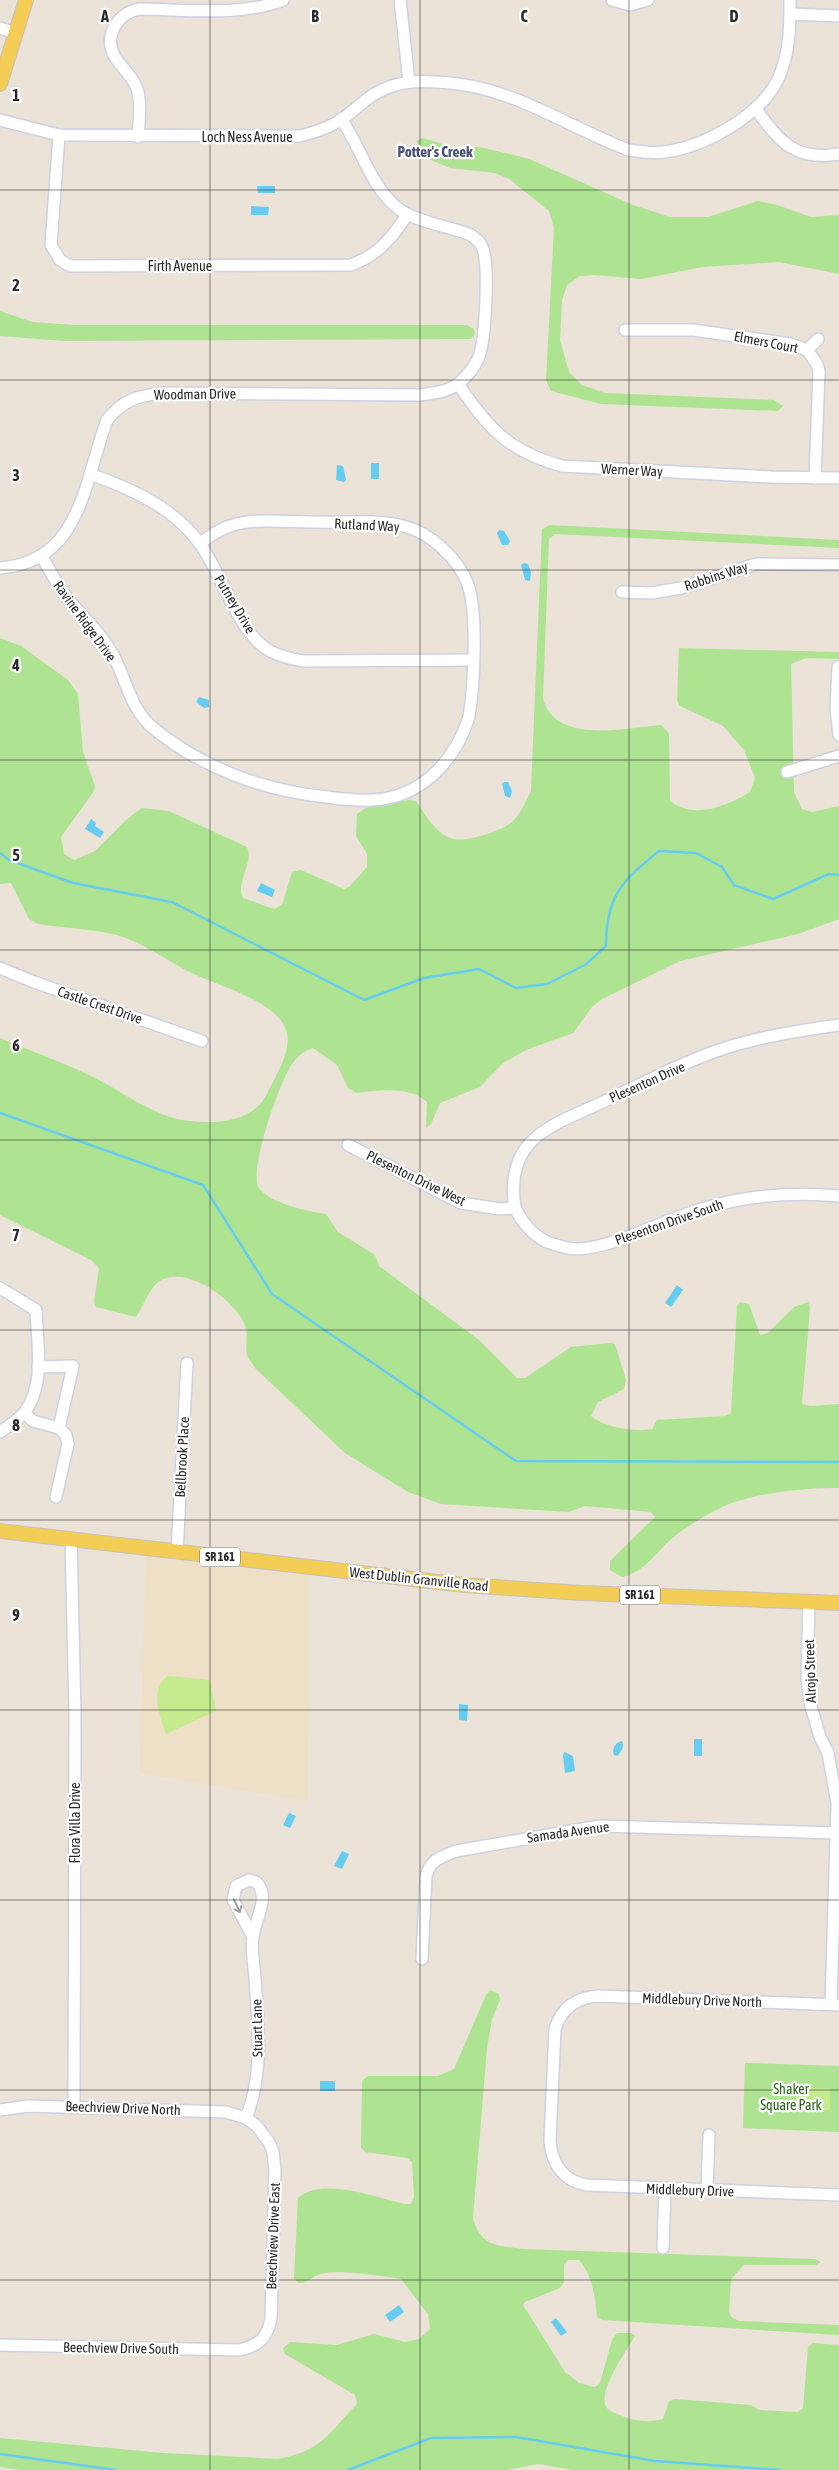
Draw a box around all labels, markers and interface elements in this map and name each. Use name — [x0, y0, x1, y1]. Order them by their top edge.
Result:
text: A — [100, 7, 109, 25]
text: B — [311, 7, 319, 25]
text: C — [520, 7, 528, 25]
text: D — [730, 7, 739, 25]
text: 1 — [12, 86, 20, 104]
street label: Loch Ness Avenue — [201, 129, 293, 145]
district label: Potter's Creek — [397, 143, 473, 160]
street label: Firth Avenue — [148, 258, 212, 274]
text: 2 — [12, 276, 20, 294]
street label: Elmers Court — [733, 328, 799, 356]
street label: Woodman Drive — [154, 385, 236, 403]
street label: Werner Way — [601, 460, 663, 480]
text: 3 — [12, 466, 20, 484]
street label: Rutland Way — [334, 515, 400, 535]
street label: Robbins Way — [682, 558, 750, 594]
street label: Putney Drive — [211, 572, 259, 636]
street label: Ravine Ridge Drive — [50, 578, 120, 664]
text: 4 — [11, 656, 20, 674]
text: 5 — [12, 846, 20, 864]
street label: Castle Crest Drive — [56, 983, 144, 1027]
text: 6 — [12, 1036, 20, 1054]
street label: Plesenton Drive — [607, 1058, 687, 1106]
street label: Plesenton Drive West — [364, 1147, 468, 1209]
street label: Plesenton Drive South — [613, 1196, 725, 1248]
text: 7 — [12, 1226, 20, 1244]
text: 8 — [12, 1416, 20, 1434]
street label: Bellbrook Place — [172, 1416, 192, 1498]
road number: SR 161 — [200, 1548, 240, 1566]
street label: West Dublin Granville Road — [349, 1564, 489, 1594]
road number: SR 161 — [620, 1586, 660, 1604]
text: 9 — [12, 1606, 20, 1624]
street label: Alrojo Street — [801, 1639, 819, 1703]
street label: Flora Villa Drive — [67, 1782, 83, 1864]
street label: Samada Avenue — [526, 1818, 610, 1846]
one-way arrow — [233, 1898, 242, 1913]
street label: Middlebury Drive North — [642, 1990, 762, 2010]
street label: Stuart Lane — [248, 1999, 266, 2057]
park label: Shaker Square Park — [760, 2081, 822, 2113]
street label: Beechview Drive North — [65, 2098, 181, 2118]
street label: Middlebury Drive — [646, 2180, 734, 2200]
street label: Beechview Drive East — [263, 2182, 283, 2290]
street label: Beechview Drive South — [63, 2339, 179, 2357]

